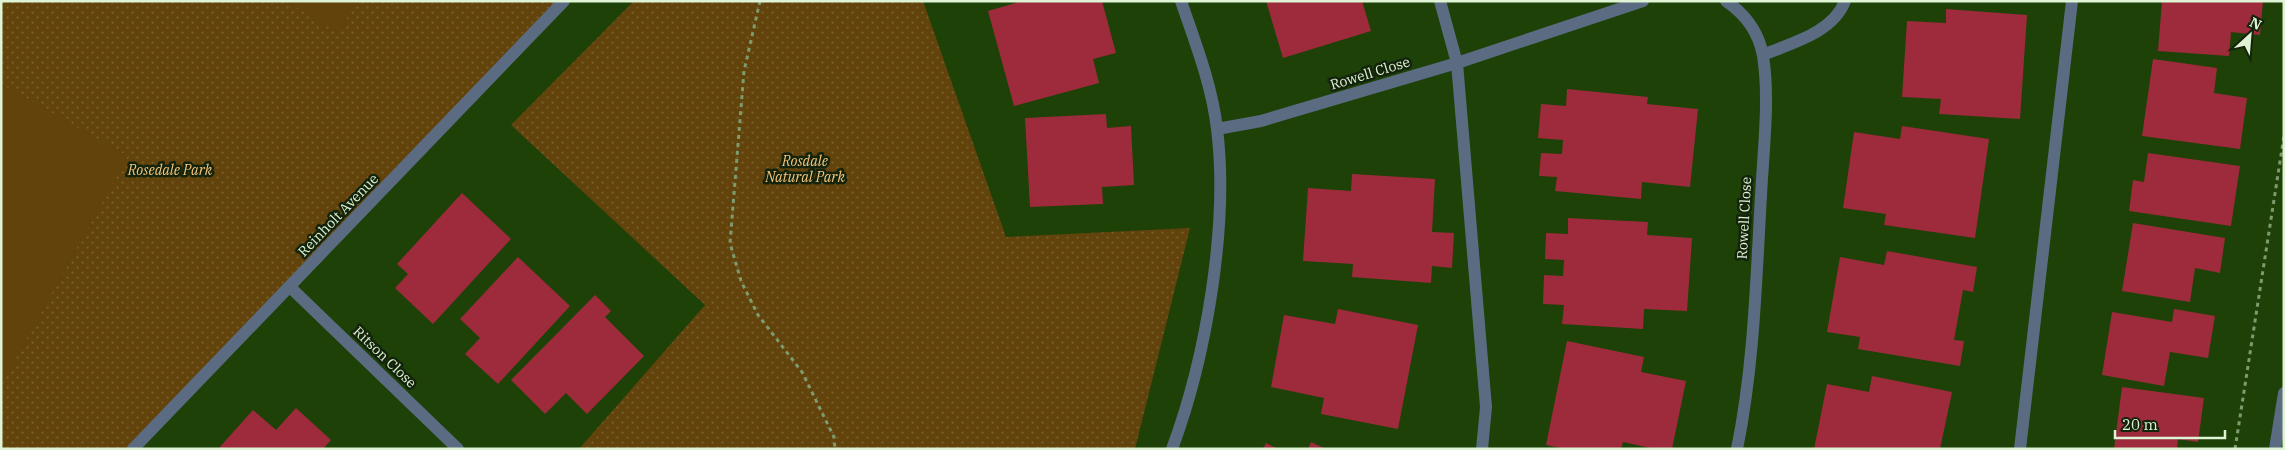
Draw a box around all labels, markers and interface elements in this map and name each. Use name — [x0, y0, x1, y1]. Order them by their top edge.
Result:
north arrow — [2225, 10, 2275, 60]
text: N — [2247, 13, 2265, 34]
street label: Rowell Close — [1328, 52, 1412, 94]
park label: Rosdale Natural Park — [764, 152, 845, 186]
park label: Rosedale Park — [127, 161, 213, 179]
street label: Reinholt Avenue — [294, 170, 382, 260]
street label: Rowell Close — [1733, 176, 1755, 260]
street label: Ritson Close — [350, 322, 420, 392]
scale bar — [2115, 408, 2225, 440]
text: 20 m — [2122, 415, 2158, 434]

